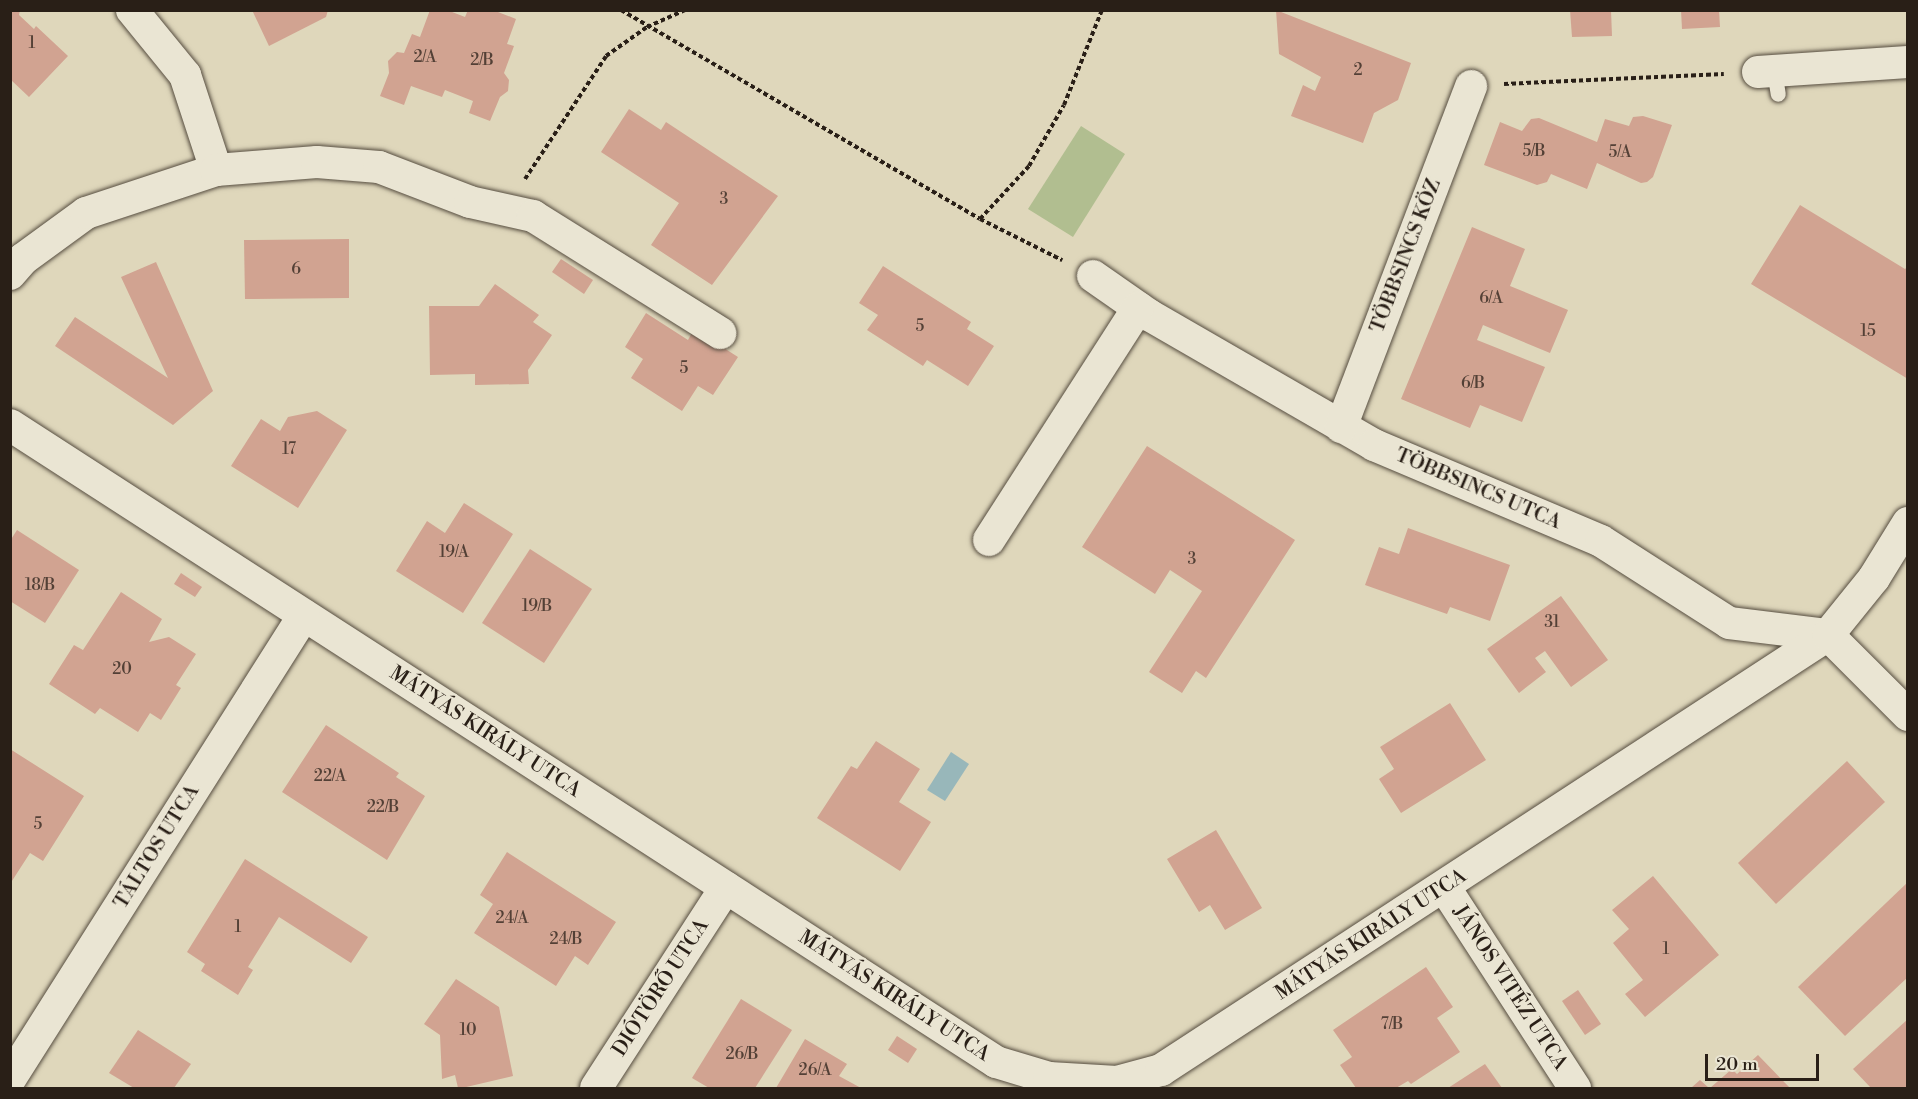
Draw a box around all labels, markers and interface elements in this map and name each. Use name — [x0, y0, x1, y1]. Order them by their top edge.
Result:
house number: 1 — [29, 33, 35, 53]
house number: 2/A — [413, 47, 437, 67]
house number: 2/B — [470, 50, 494, 70]
house number: 2 — [1353, 60, 1363, 80]
house number: 5/B — [1522, 141, 1546, 161]
house number: 5/A — [1609, 142, 1631, 162]
street label: TÖBBSINCS KÖZ — [1366, 176, 1446, 336]
house number: 3 — [720, 189, 728, 209]
house number: 6 — [291, 259, 301, 279]
house number: 6/A — [1479, 288, 1503, 308]
house number: 5 — [916, 316, 924, 336]
house number: 15 — [1860, 321, 1876, 341]
house number: 5 — [680, 358, 688, 378]
house number: 6/B — [1461, 373, 1485, 393]
house number: 17 — [282, 439, 296, 459]
street label: TÖBBSINCS UTCA — [1392, 443, 1564, 535]
house number: 19/A — [439, 542, 469, 562]
house number: 3 — [1188, 549, 1196, 569]
house number: 18/B — [25, 575, 55, 595]
house number: 19/B — [522, 596, 552, 616]
house number: 31 — [1544, 612, 1560, 632]
house number: 20 — [112, 659, 132, 679]
street label: MÁTYÁS KIRÁLY UTCA — [385, 661, 585, 803]
house number: 22/A — [314, 766, 346, 786]
street label: TÁLTOS UTCA — [109, 781, 205, 913]
house number: 22/B — [367, 797, 399, 817]
house number: 5 — [34, 814, 42, 834]
street label: MÁTYÁS KIRÁLY UTCA — [1271, 864, 1471, 1006]
street label: JÁNOS VITÉZ UTCA — [1448, 901, 1572, 1075]
house number: 24/A — [496, 908, 528, 928]
street label: DIÓTÖRŐ UTCA — [608, 915, 714, 1061]
house number: 1 — [235, 917, 241, 937]
street label: MÁTYÁS KIRÁLY UTCA — [794, 925, 994, 1067]
house number: 24/B — [549, 929, 583, 949]
house number: 1 — [1663, 939, 1669, 959]
house number: 7/B — [1381, 1014, 1403, 1034]
house number: 10 — [460, 1020, 476, 1040]
scale bar — [1708, 1042, 1822, 1080]
house number: 26/B — [725, 1044, 759, 1064]
text: 20 m — [1716, 1053, 1758, 1076]
house number: 26/A — [799, 1060, 831, 1080]

